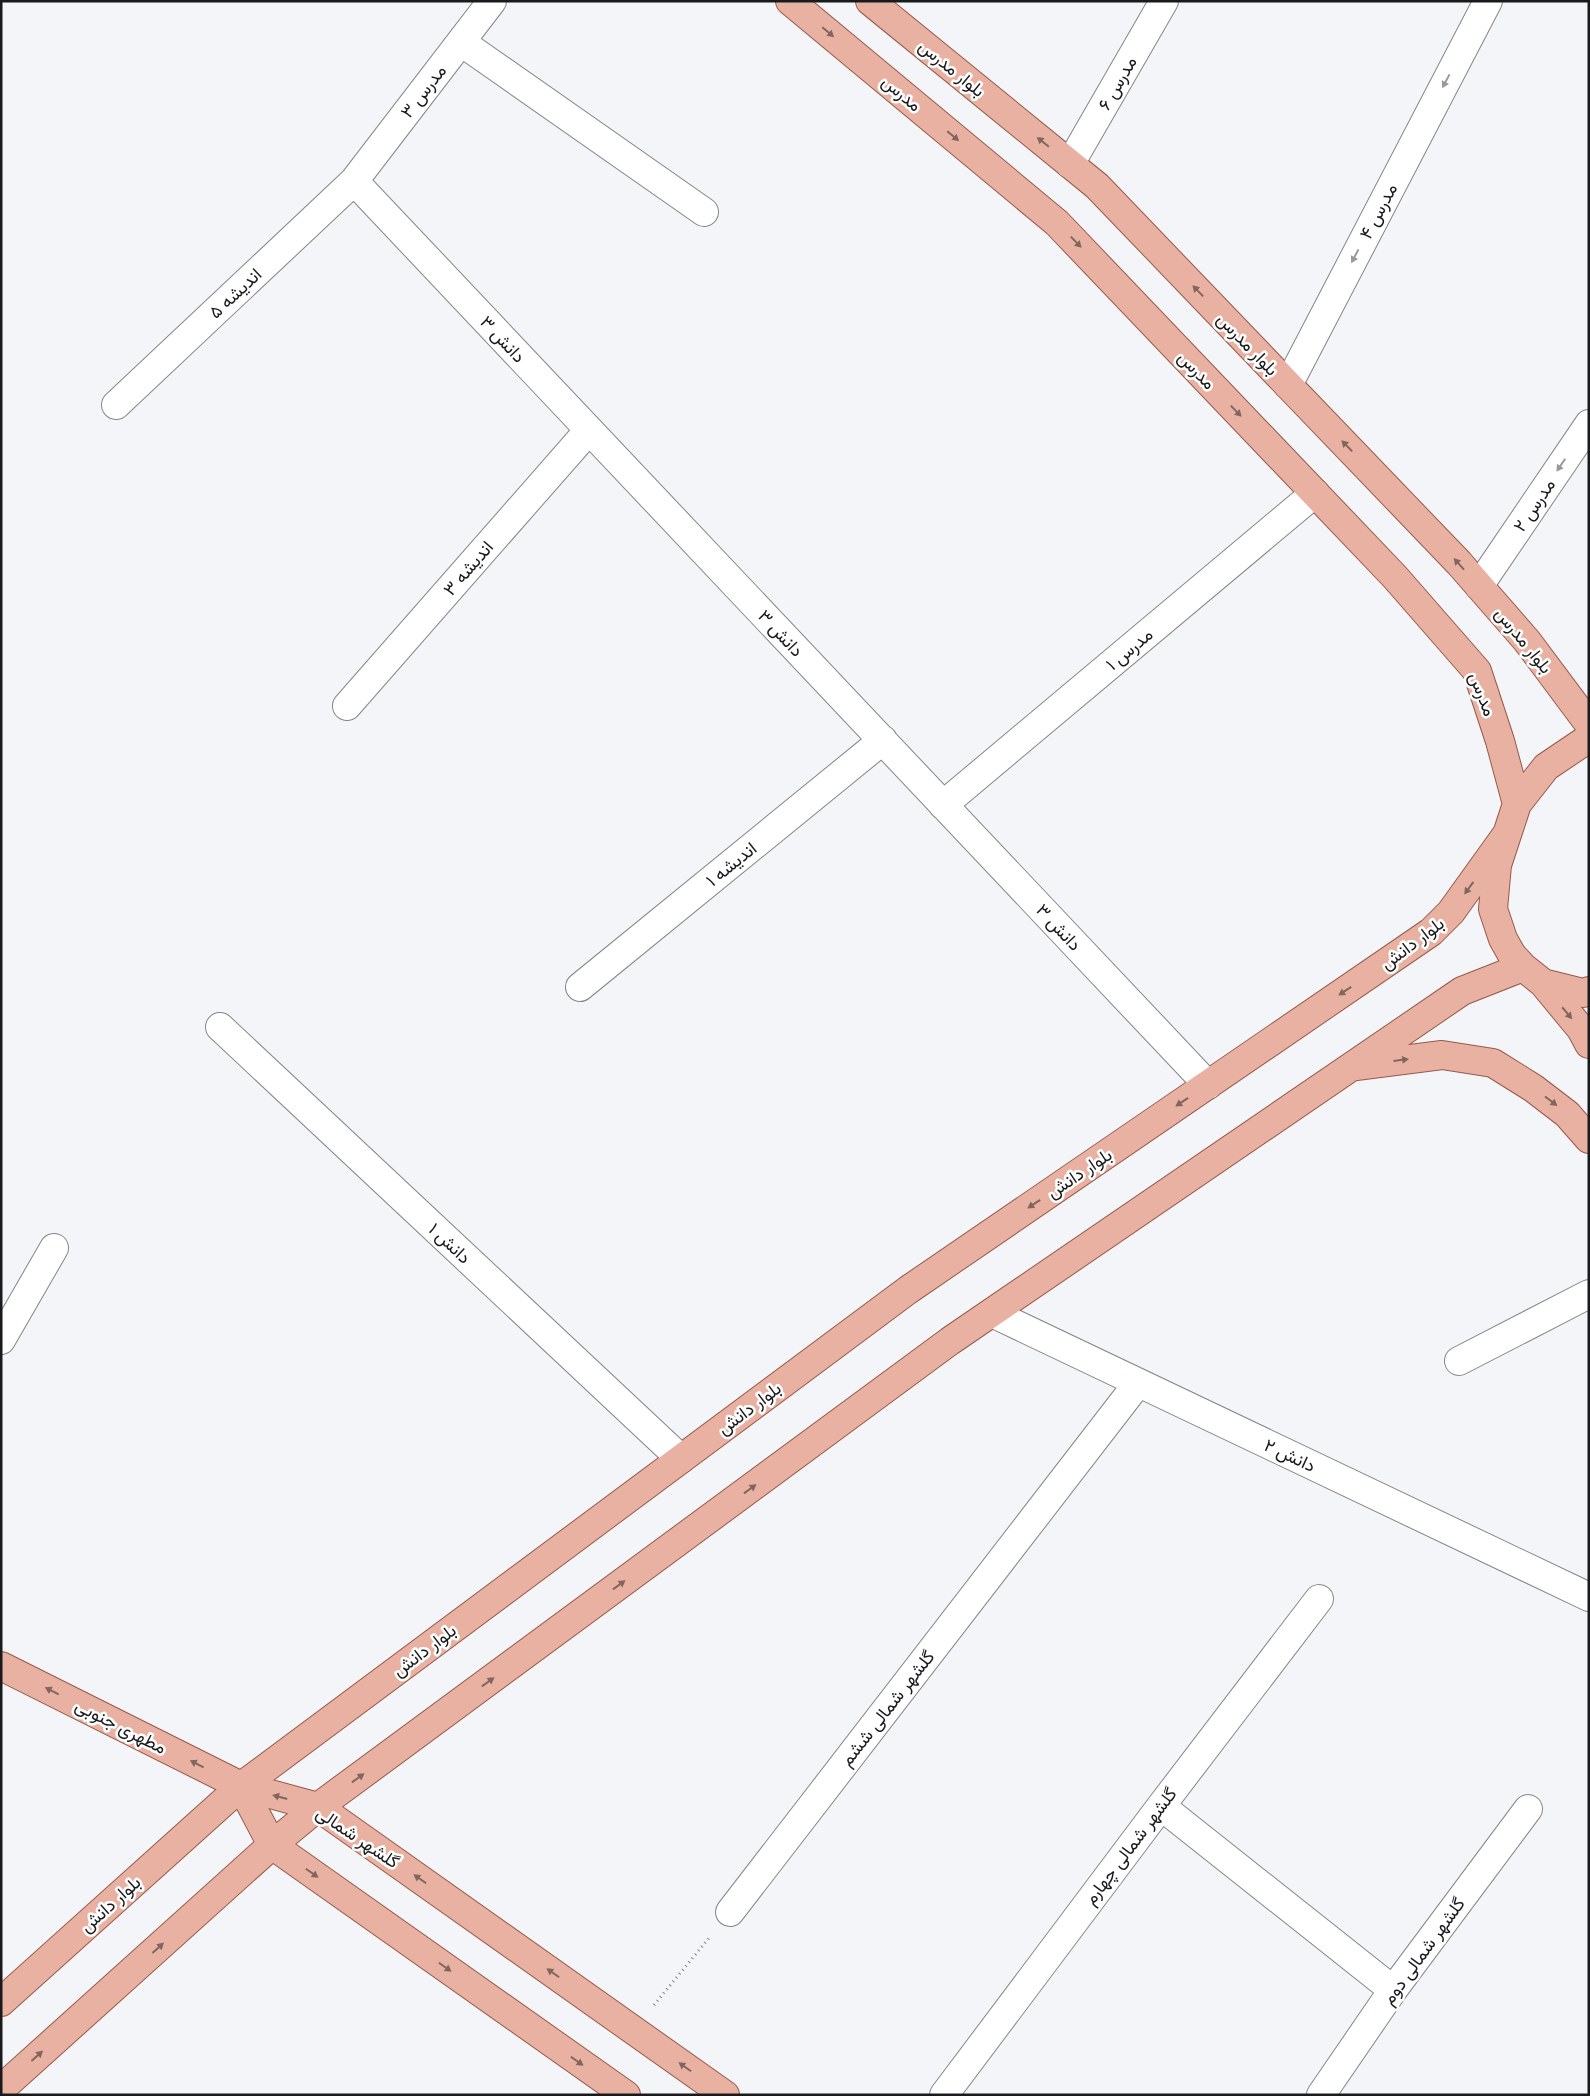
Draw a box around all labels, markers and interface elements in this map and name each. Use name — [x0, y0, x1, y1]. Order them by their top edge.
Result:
one-way arrow — [822, 26, 835, 37]
street label: بلوار مدرس — [914, 35, 989, 102]
street label: مدرس ۶ — [1093, 52, 1142, 114]
street label: مدرس ۳ — [396, 60, 451, 122]
street label: مدرس — [877, 70, 926, 116]
one-way arrow — [1442, 74, 1450, 89]
one-way arrow — [946, 130, 959, 141]
one-way arrow — [1037, 137, 1050, 148]
street label: مدرس ۴ — [1355, 180, 1402, 243]
one-way arrow — [1070, 236, 1082, 248]
one-way arrow — [1351, 249, 1359, 264]
street label: اندیشه ۵ — [204, 263, 266, 323]
one-way arrow — [1192, 285, 1204, 297]
street label: بلوار مدرس — [1212, 308, 1283, 380]
street label: دانش ۳ — [475, 311, 530, 368]
street label: مدرس — [1173, 346, 1220, 394]
one-way arrow — [1230, 404, 1242, 416]
one-way arrow — [1341, 440, 1353, 452]
one-way arrow — [1556, 458, 1566, 472]
street label: مدرس ۲ — [1509, 475, 1560, 536]
street label: اندیشه ۳ — [439, 536, 497, 600]
one-way arrow — [1453, 558, 1465, 570]
street label: بلوار مدرس — [1490, 603, 1557, 678]
street label: دانش ۳ — [753, 605, 808, 662]
street label: مدرس ۱ — [1101, 623, 1157, 675]
street label: مدرس — [1464, 669, 1501, 719]
street label: اندیشه ۱ — [702, 837, 760, 891]
one-way arrow — [1464, 881, 1474, 894]
street label: دانش ۳ — [1031, 899, 1086, 956]
street label: بلوار دانش — [1376, 912, 1448, 974]
one-way arrow — [1338, 986, 1352, 996]
one-way arrow — [1562, 1006, 1573, 1019]
one-way arrow — [1393, 1056, 1409, 1064]
one-way arrow — [1544, 1096, 1557, 1107]
one-way arrow — [1175, 1097, 1189, 1107]
street label: بلوار دانش — [1042, 1144, 1116, 1203]
one-way arrow — [1027, 1199, 1040, 1209]
street label: دانش ۱ — [424, 1218, 475, 1268]
street label: بلوار دانش — [713, 1377, 785, 1439]
street label: ۲ دانش — [1261, 1434, 1319, 1477]
one-way arrow — [743, 1483, 756, 1494]
one-way arrow — [612, 1580, 626, 1590]
street label: بلوار دانش — [388, 1619, 460, 1681]
street label: گلشهر شمالی ششم — [835, 1646, 940, 1771]
one-way arrow — [481, 1676, 494, 1687]
one-way arrow — [45, 1687, 59, 1695]
street label: مطهری جنوبی — [71, 1694, 170, 1759]
one-way arrow — [190, 1760, 205, 1768]
one-way arrow — [351, 1773, 365, 1783]
street label: گلشهر شمالی چهارم — [1079, 1783, 1182, 1910]
one-way arrow — [272, 1792, 287, 1800]
street label: گلشهر شمالی — [312, 1802, 403, 1873]
one-way arrow — [305, 1868, 319, 1878]
street label: بلوار دانش — [75, 1871, 145, 1937]
one-way arrow — [413, 1874, 427, 1884]
street label: گلشهر شمالی دوم — [1377, 1893, 1470, 2010]
one-way arrow — [152, 1942, 165, 1953]
one-way arrow — [438, 1962, 452, 1972]
one-way arrow — [546, 1968, 560, 1978]
one-way arrow — [31, 2050, 43, 2062]
one-way arrow — [571, 2055, 584, 2065]
one-way arrow — [678, 2062, 692, 2072]

